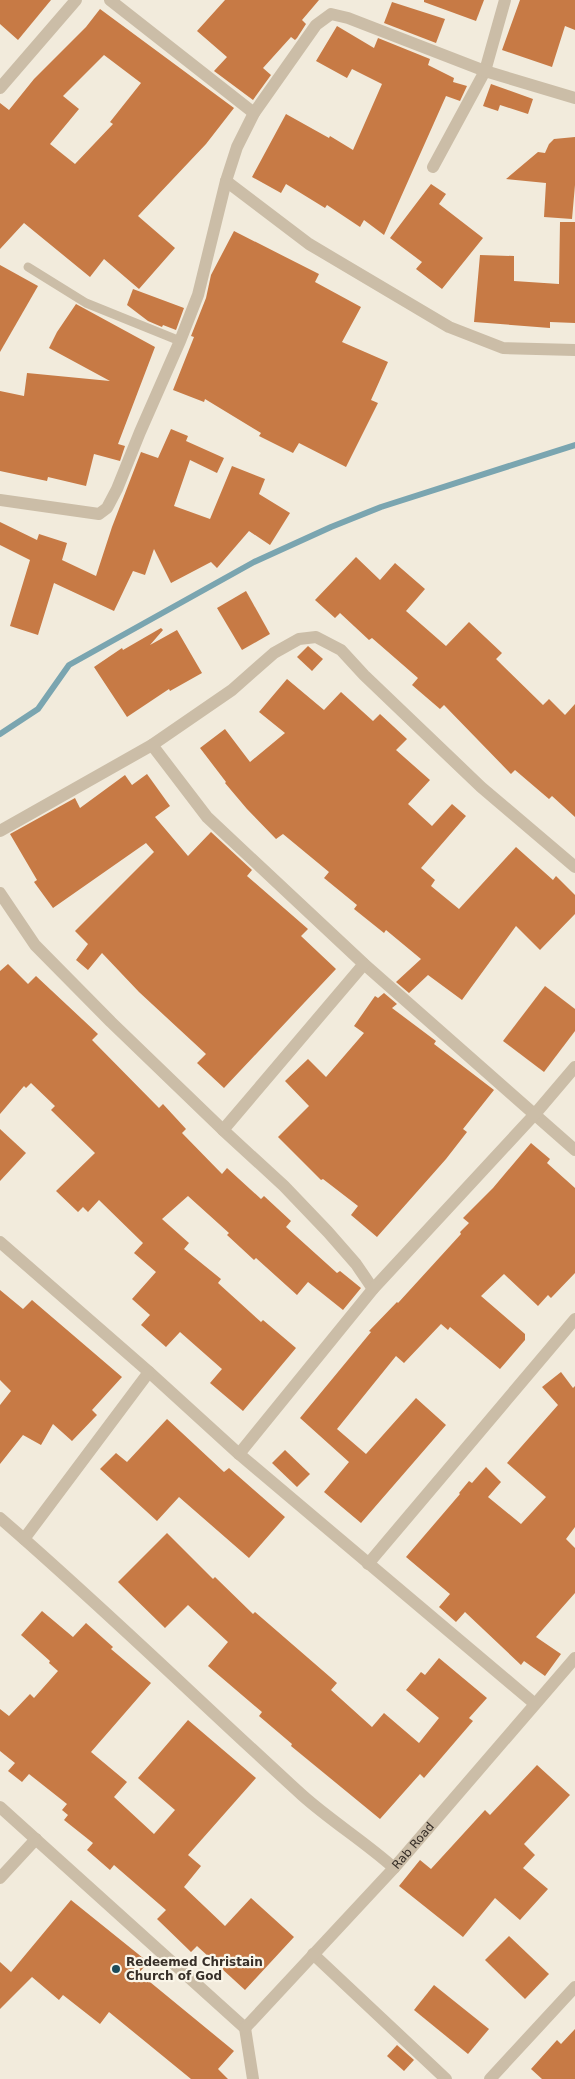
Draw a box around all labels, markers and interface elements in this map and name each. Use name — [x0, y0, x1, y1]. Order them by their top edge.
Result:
street label: Rab Road — [389, 1820, 437, 1872]
place label: Redeemed Christain Church of God — [126, 1955, 263, 1983]
marker: Redeemed Christain Church of God — [110, 1963, 122, 1975]

